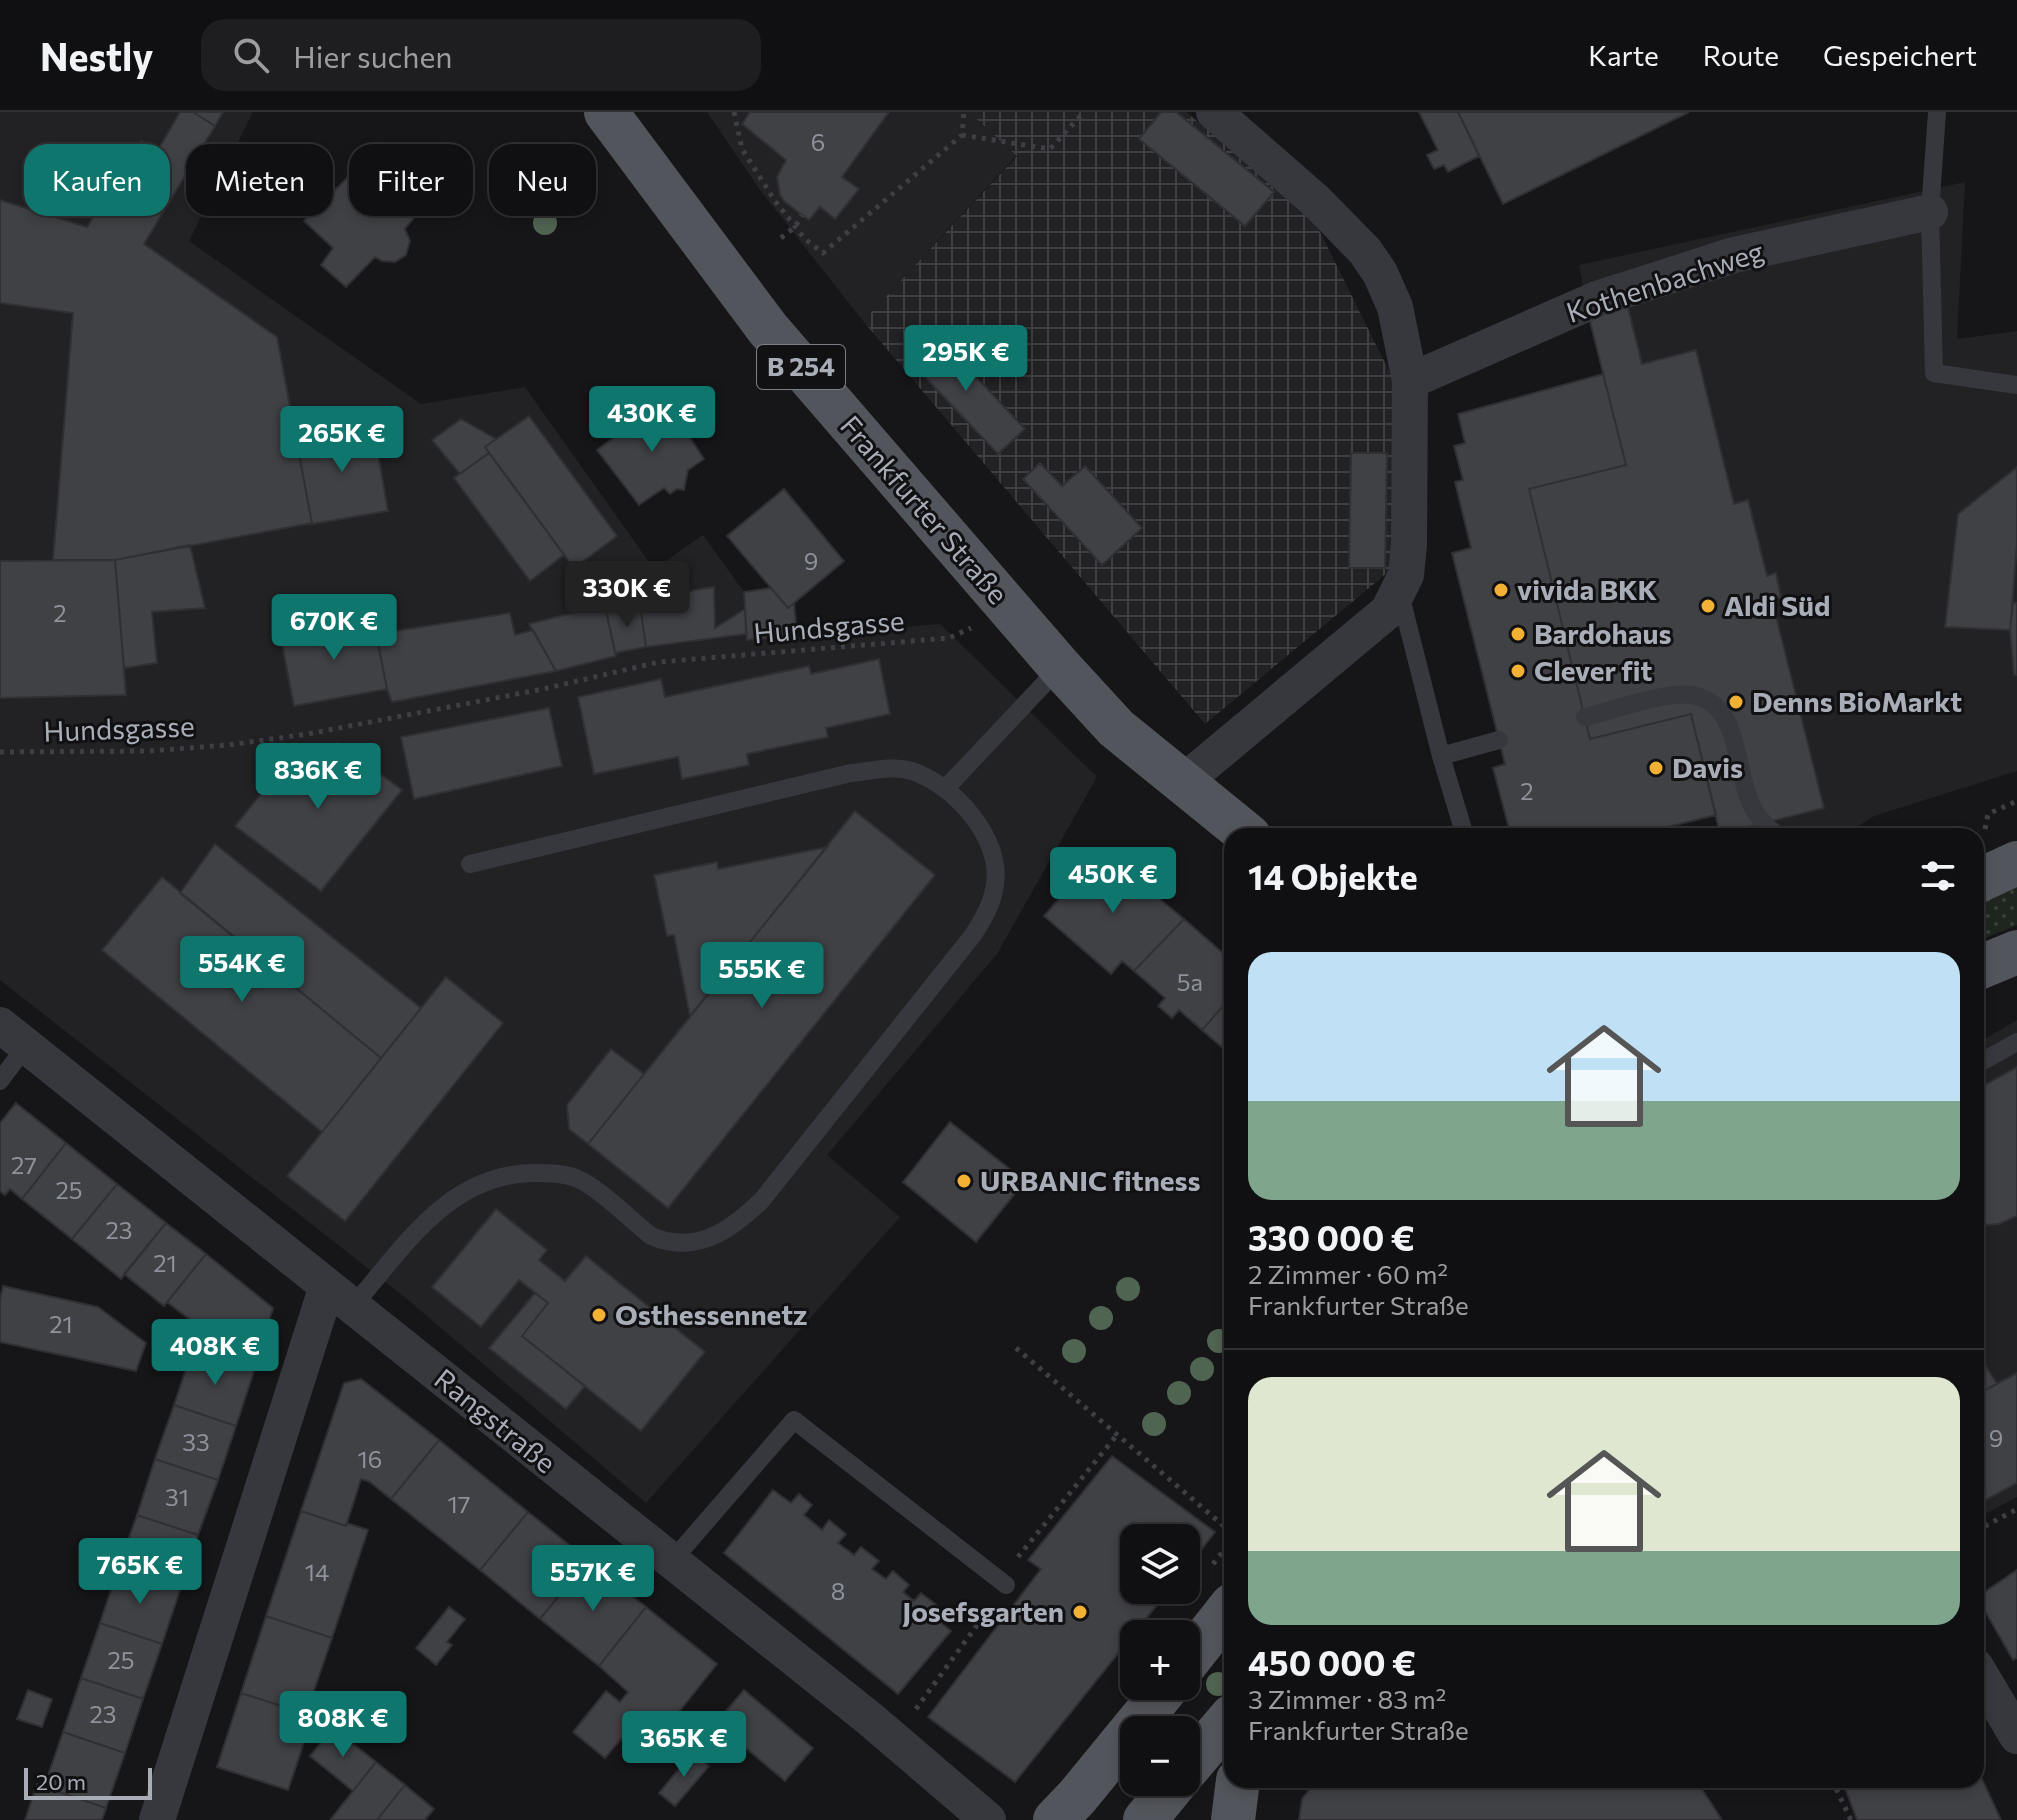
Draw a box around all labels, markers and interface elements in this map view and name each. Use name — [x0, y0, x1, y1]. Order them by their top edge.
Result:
search box — [201, 19, 761, 91]
text: Nestly — [40, 32, 153, 79]
icon: search — [229, 33, 273, 77]
text: Hier suchen — [293, 37, 452, 74]
text: Karte — [1588, 38, 1659, 72]
text: Route — [1703, 38, 1779, 72]
text: Gespeichert — [1823, 38, 1977, 72]
house number: 6 — [811, 127, 825, 156]
chip: Kaufen — [24, 144, 170, 216]
chip: Mieten — [186, 144, 333, 216]
chip: Filter — [349, 144, 473, 216]
chip: Neu — [489, 144, 596, 216]
street label: Kothenbachweg — [1562, 233, 1768, 329]
pin: 295K € — [901, 325, 1031, 393]
text: 295K € — [922, 335, 1010, 366]
road number: B 254 — [757, 345, 845, 389]
pin: 430K € — [587, 386, 717, 454]
text: 430K € — [607, 396, 697, 427]
pin: 265K € — [277, 406, 407, 474]
street label: Frankfurter Straße — [834, 408, 1016, 610]
text: 265K € — [298, 416, 386, 447]
house number: 9 — [804, 546, 818, 575]
pin: 330K € — [562, 561, 692, 629]
text: 330K € — [583, 571, 671, 602]
place label: vivida BKK — [1517, 572, 1658, 606]
marker: vivida BKK — [1492, 581, 1510, 599]
place label: Aldi Süd — [1724, 588, 1830, 622]
pin: 670K € — [269, 594, 399, 662]
marker: Aldi Süd — [1699, 597, 1717, 615]
house number: 2 — [53, 598, 67, 627]
street label: Hundsgasse — [752, 602, 906, 650]
text: 670K € — [290, 604, 378, 635]
place label: Bardohaus — [1534, 616, 1672, 650]
marker: Bardohaus — [1509, 625, 1527, 643]
place label: Clever fit — [1534, 653, 1653, 687]
marker: Clever fit — [1509, 662, 1527, 680]
place label: Denns BioMarkt — [1752, 684, 1962, 718]
marker: Denns BioMarkt — [1727, 693, 1745, 711]
street label: Hundsgasse — [43, 708, 195, 748]
pin: 836K € — [253, 743, 383, 811]
place label: Davis — [1672, 750, 1743, 784]
text: 836K € — [274, 753, 362, 784]
marker: Davis — [1647, 759, 1665, 777]
house number: 2 — [1520, 776, 1534, 805]
pin: 450K € — [1048, 847, 1178, 915]
icon: filters — [1916, 854, 1960, 898]
text: 14 Objekte — [1248, 855, 1418, 897]
text: 450K € — [1068, 857, 1158, 888]
pin: 554K € — [177, 936, 307, 1004]
pin: 555K € — [697, 942, 827, 1010]
text: 554K € — [198, 946, 286, 977]
text: 555K € — [719, 952, 805, 983]
house number: 5a — [1177, 967, 1203, 996]
icon: home — [1532, 1004, 1676, 1148]
house number: 27 — [11, 1150, 37, 1179]
place label: URBANIC fitness — [980, 1163, 1201, 1197]
marker: URBANIC fitness — [955, 1172, 973, 1190]
house number: 25 — [55, 1175, 83, 1204]
house number: 23 — [105, 1215, 133, 1244]
text: 330 000 € — [1248, 1216, 1415, 1258]
house number: 21 — [153, 1248, 177, 1277]
text: 2 Zimmer · 60 m² — [1248, 1258, 1448, 1289]
text: Frankfurter Straße — [1248, 1289, 1469, 1320]
place label: Osthessennetz — [615, 1297, 807, 1331]
marker: Osthessennetz — [590, 1306, 608, 1324]
house number: 21 — [49, 1309, 73, 1338]
pin: 408K € — [150, 1319, 280, 1387]
text: 408K € — [170, 1329, 260, 1360]
street label: Rangstraße — [428, 1361, 563, 1479]
house number: 9 — [1989, 1423, 2003, 1452]
house number: 33 — [182, 1427, 210, 1456]
icon: home — [1532, 1429, 1676, 1573]
house number: 16 — [358, 1444, 382, 1473]
house number: 31 — [165, 1482, 189, 1511]
house number: 17 — [448, 1489, 470, 1518]
map controls — [1120, 1524, 1200, 1796]
button: layers — [1120, 1524, 1200, 1604]
pin: 765K € — [75, 1538, 205, 1606]
pin: 557K € — [528, 1545, 658, 1613]
text: 765K € — [97, 1548, 183, 1579]
text: 557K € — [550, 1555, 636, 1586]
house number: 14 — [305, 1557, 329, 1586]
house number: 8 — [831, 1576, 845, 1605]
place label: Josefsgarten — [902, 1594, 1064, 1628]
marker: Josefsgarten — [1071, 1603, 1089, 1621]
button: + — [1120, 1620, 1200, 1700]
text: 450 000 € — [1248, 1641, 1416, 1683]
house number: 25 — [107, 1645, 135, 1674]
text: 3 Zimmer · 83 m² — [1248, 1683, 1446, 1714]
pin: 808K € — [278, 1691, 408, 1759]
house number: 23 — [89, 1699, 117, 1728]
text: 808K € — [298, 1701, 388, 1732]
pin: 365K € — [619, 1711, 749, 1779]
text: Frankfurter Straße — [1248, 1714, 1469, 1745]
button: − — [1120, 1716, 1200, 1796]
text: 365K € — [640, 1721, 728, 1752]
scale bar — [24, 1764, 152, 1800]
text: 20 m — [36, 1768, 86, 1795]

